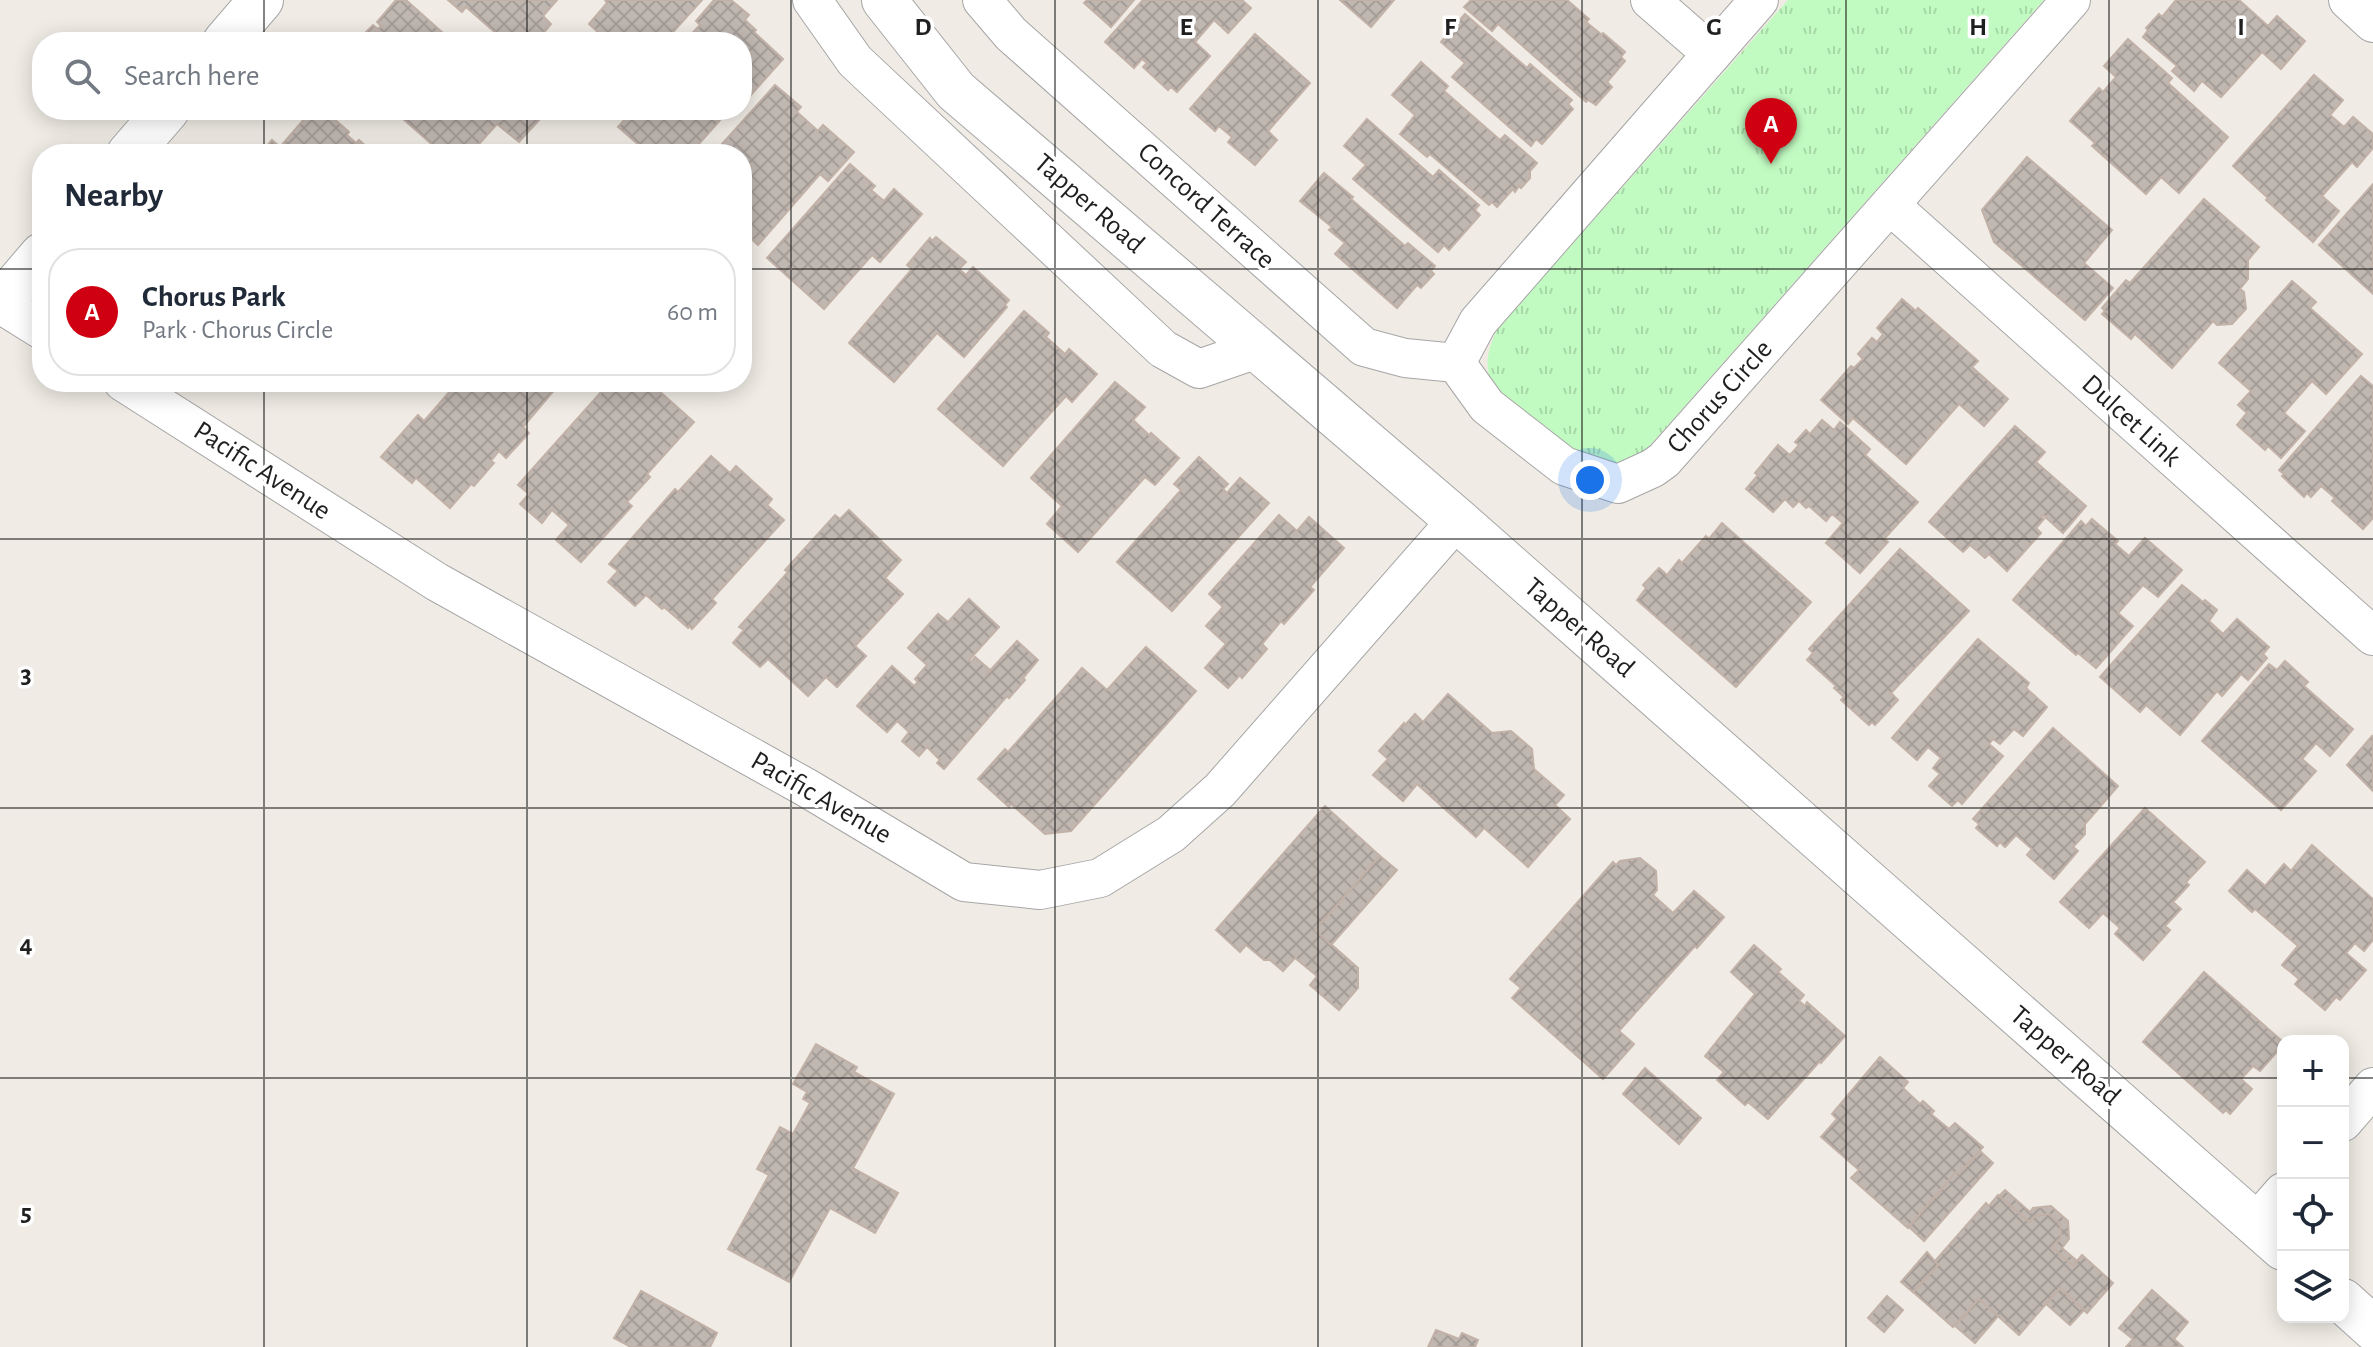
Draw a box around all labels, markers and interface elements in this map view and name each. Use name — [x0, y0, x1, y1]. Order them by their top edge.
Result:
text: D — [914, 14, 932, 40]
text: E — [1179, 14, 1193, 40]
text: F — [1444, 14, 1457, 40]
text: G — [1706, 14, 1722, 40]
text: H — [1969, 14, 1987, 40]
text: I — [2237, 14, 2245, 40]
search box — [32, 32, 752, 120]
icon: search — [60, 54, 104, 98]
text: Search here — [124, 61, 260, 91]
pin: A — [1745, 98, 1797, 164]
street label: Concord Terrace — [1132, 138, 1280, 274]
street label: Tapper Road — [1029, 149, 1149, 259]
text: Nearby — [64, 179, 163, 213]
text: Chorus Park — [142, 282, 286, 312]
text: A — [84, 299, 100, 325]
text: 60 m — [667, 299, 718, 325]
text: Park · Chorus Circle — [142, 317, 333, 343]
street label: Chorus Circle — [1662, 335, 1778, 459]
street label: Dulcet Link — [2076, 370, 2186, 472]
street label: Pacific Avenue — [189, 417, 335, 525]
your location — [1570, 460, 1610, 500]
street label: Tapper Road — [1519, 573, 1639, 683]
text: 3 — [20, 662, 32, 688]
street label: Pacific Avenue — [746, 747, 896, 849]
text: 4 — [19, 931, 33, 957]
street label: Tapper Road — [2005, 1001, 2125, 1111]
map controls — [2277, 1035, 2349, 1323]
button: + — [2277, 1035, 2349, 1107]
button: − — [2277, 1107, 2349, 1179]
button: locate — [2277, 1179, 2349, 1251]
text: 5 — [20, 1200, 32, 1226]
button: layers — [2277, 1251, 2349, 1323]

